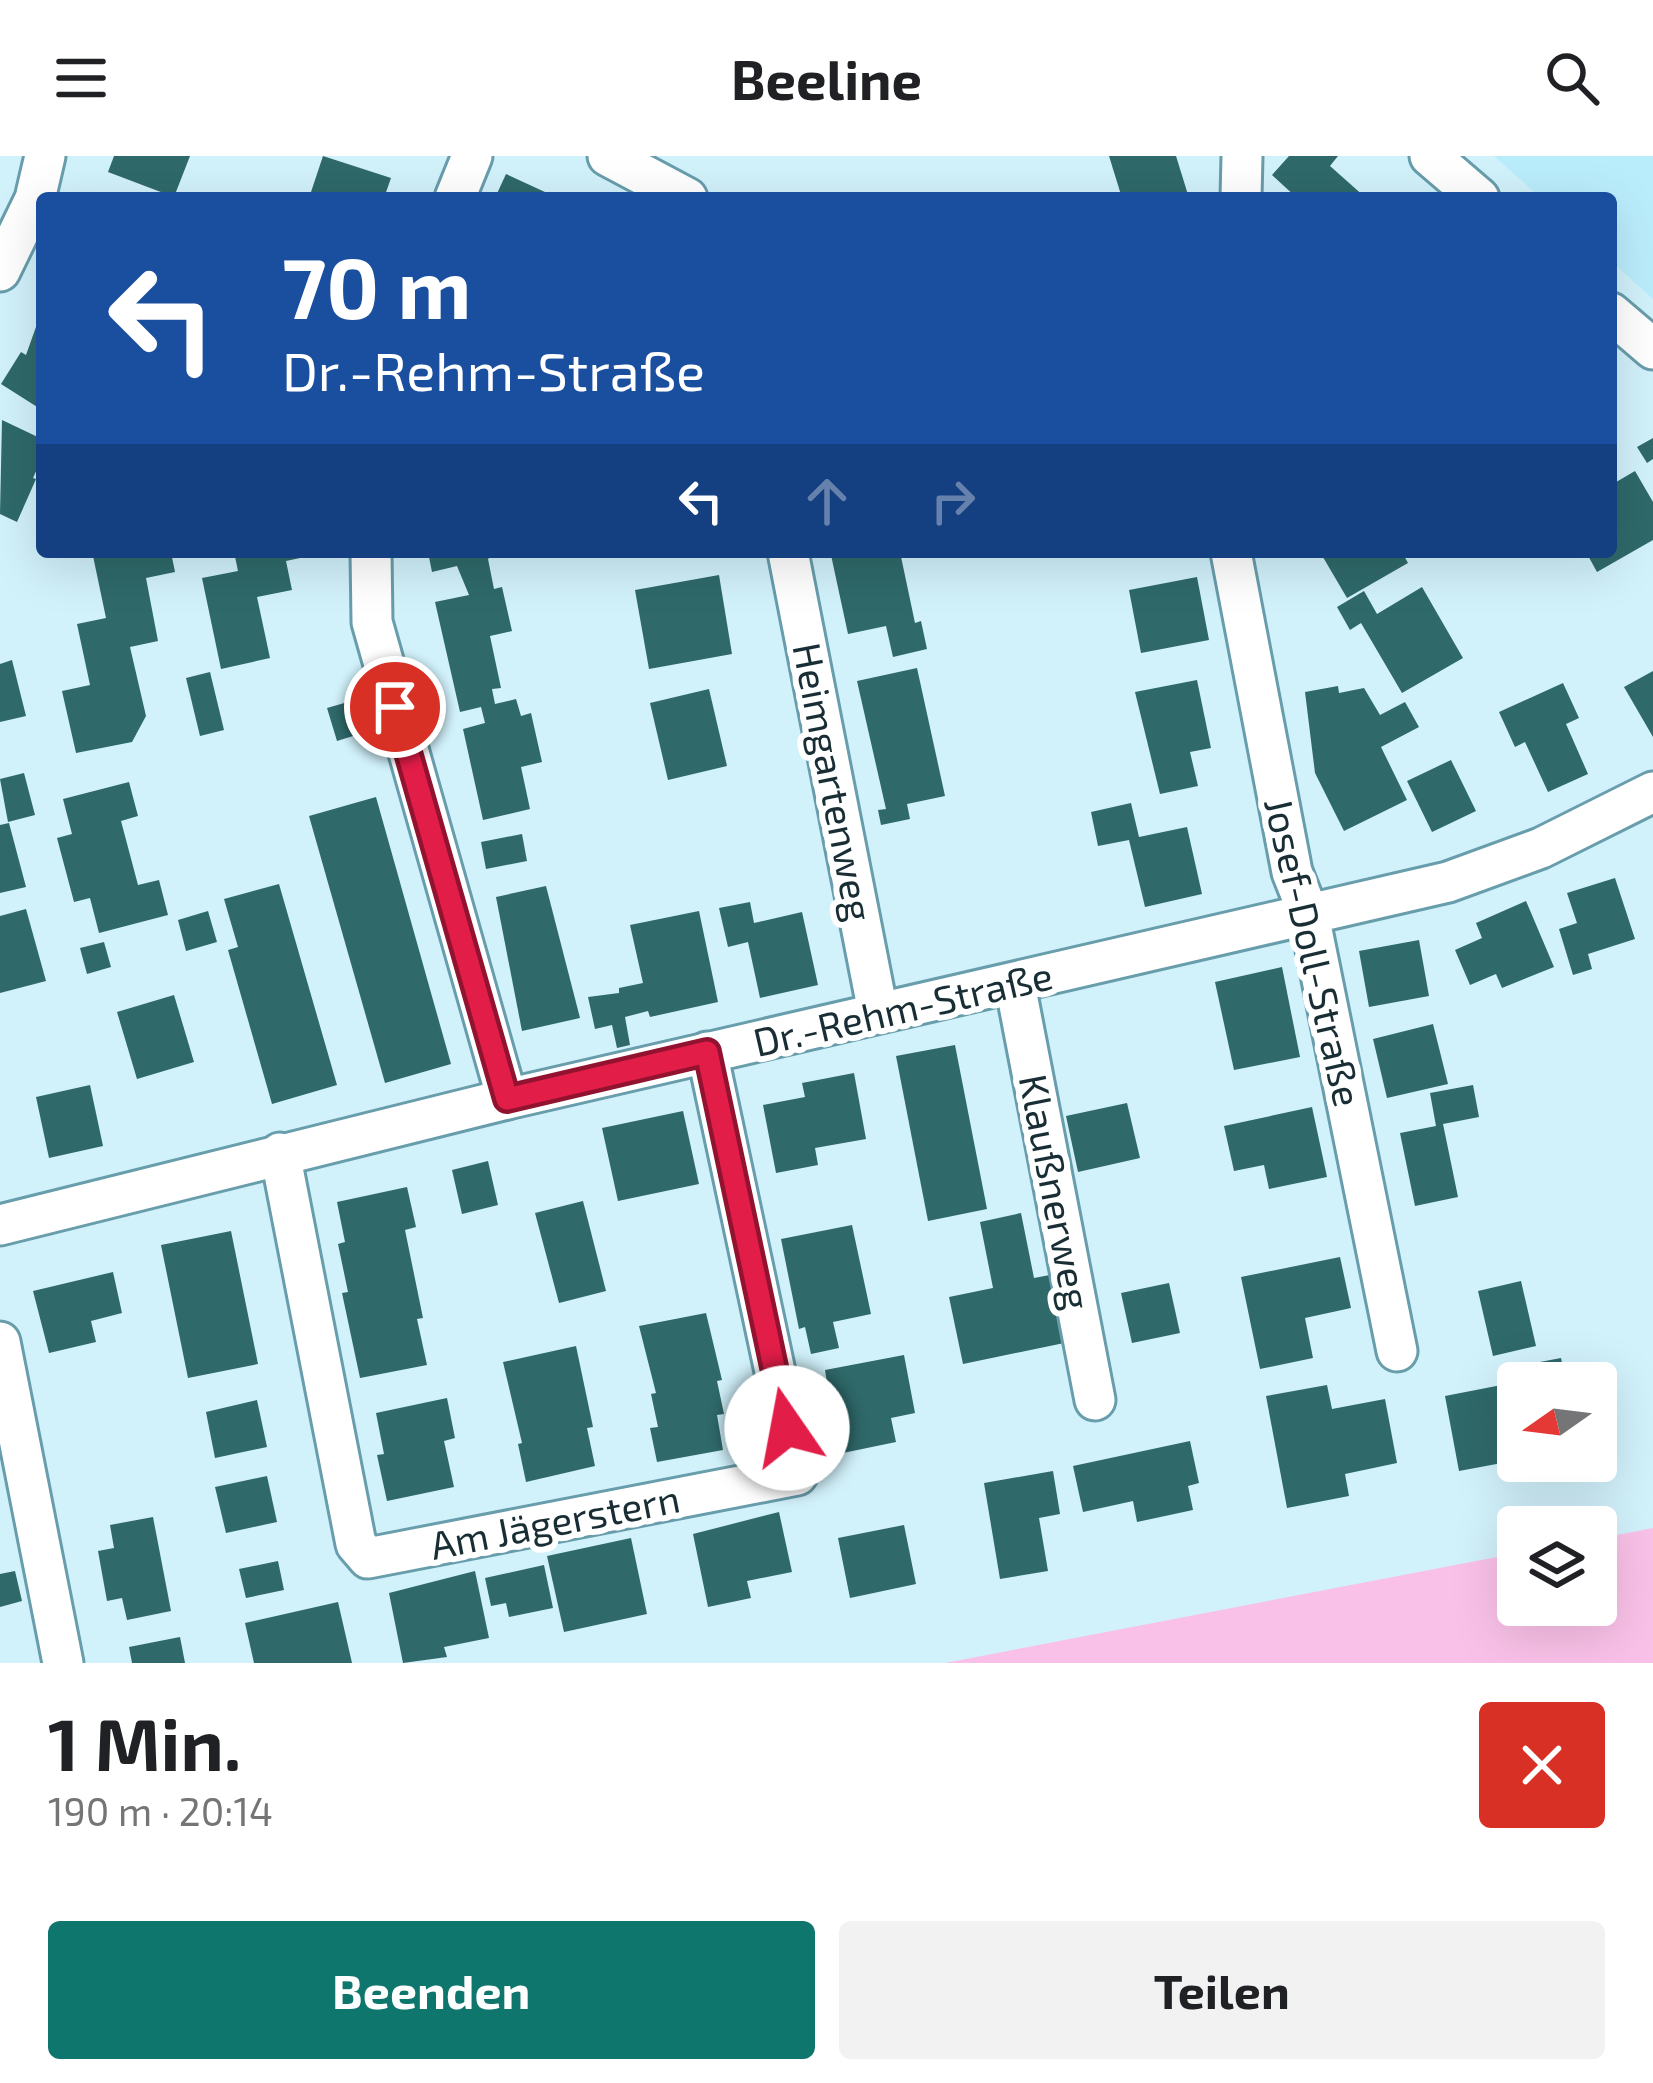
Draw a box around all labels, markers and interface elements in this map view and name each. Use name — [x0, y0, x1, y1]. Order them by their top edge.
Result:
icon: menu — [48, 45, 114, 111]
icon: search — [1539, 45, 1605, 111]
text: Beeline — [731, 46, 922, 111]
text: 70 m — [282, 235, 472, 336]
icon: left — [84, 240, 240, 396]
text: Dr.-Rehm-Straße — [282, 337, 705, 402]
icon: left — [668, 468, 734, 534]
icon: ahead — [794, 468, 860, 534]
icon: right — [920, 468, 986, 534]
street label: Heimgartenweg — [784, 639, 885, 925]
pin — [344, 656, 446, 758]
icon: arrive — [362, 674, 428, 740]
street label: Josef-Doll-Straße — [1256, 793, 1373, 1111]
street label: Dr.-Rehm-Straße — [749, 950, 1057, 1065]
street label: Klaußnerweg — [1011, 1070, 1102, 1313]
north arrow — [1497, 1362, 1617, 1482]
map controls — [1497, 1362, 1617, 1626]
position arrow — [724, 1365, 850, 1491]
street label: Am Jägerstern — [426, 1473, 683, 1568]
button: layers — [1497, 1506, 1617, 1626]
text: 1 Min. — [48, 1699, 241, 1785]
button: close — [1479, 1702, 1605, 1828]
text: 190 m · 20:14 — [48, 1787, 273, 1834]
button: Beenden — [48, 1921, 815, 2059]
button: Teilen — [839, 1921, 1605, 2059]

